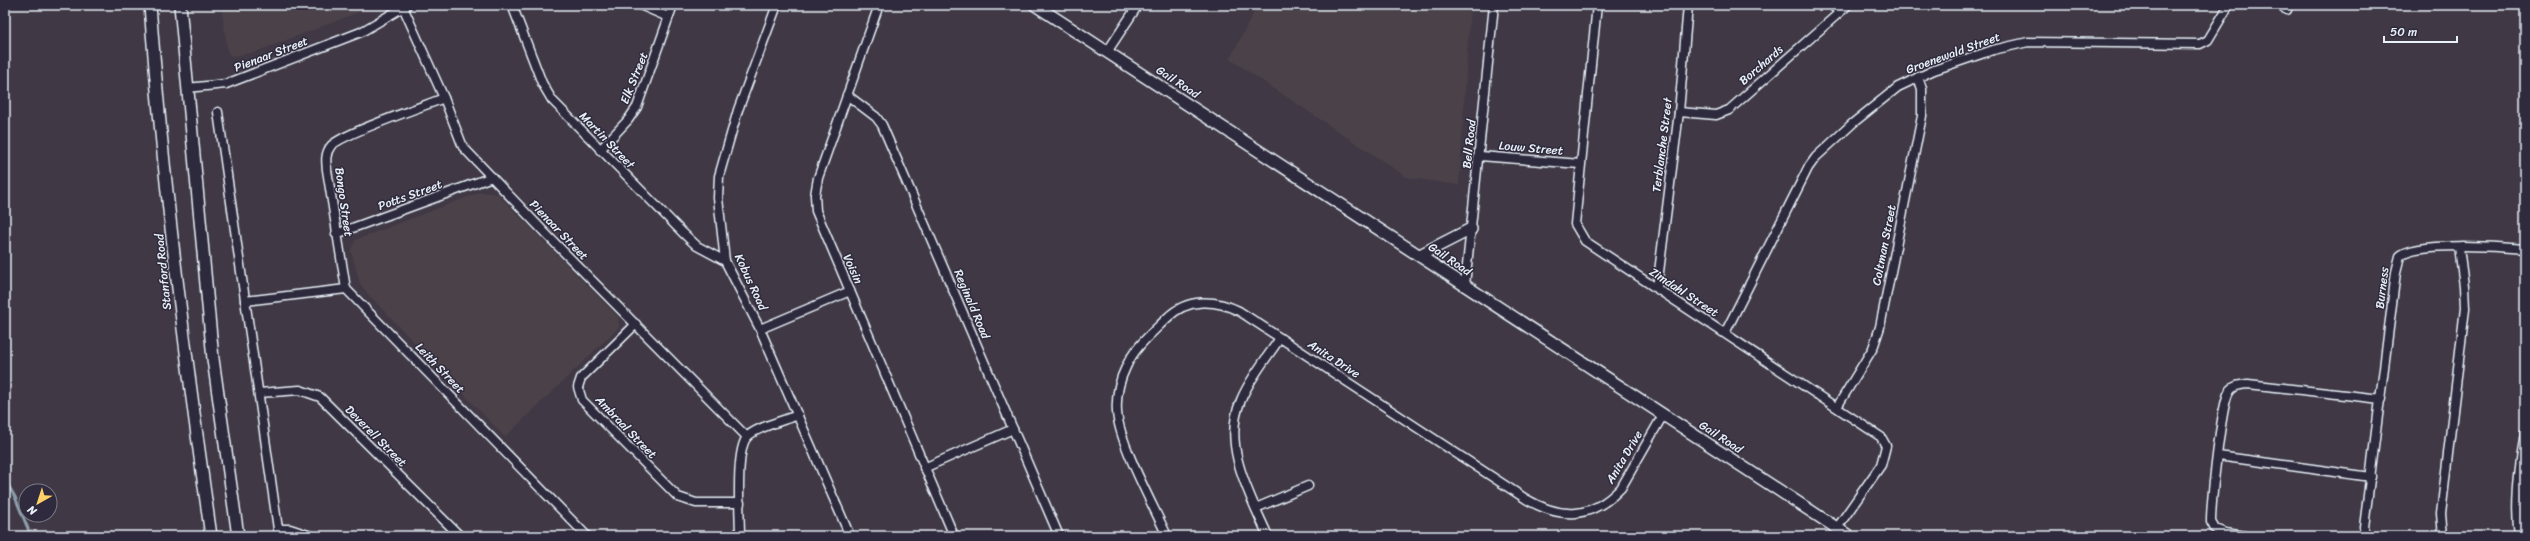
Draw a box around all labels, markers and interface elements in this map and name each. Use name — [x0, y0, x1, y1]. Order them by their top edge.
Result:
scale bar — [2384, 18, 2457, 44]
text: 50 m — [2390, 21, 2417, 43]
street label: Groenewald Street — [1903, 26, 2003, 80]
street label: Pienaar Street — [231, 30, 311, 78]
street label: Borchards — [1734, 39, 1788, 91]
street label: Elk Street — [614, 49, 654, 107]
street label: Gail Road — [1151, 59, 1205, 105]
street label: Terblanche Street — [1645, 95, 1679, 194]
street label: Martin Street — [574, 106, 641, 175]
street label: Bell Road — [1455, 118, 1483, 170]
street label: Louw Street — [1498, 134, 1564, 162]
street label: Bongo Street — [328, 166, 360, 238]
street label: Potts Street — [375, 173, 445, 217]
street label: Pienaar Street — [524, 194, 594, 266]
street label: Coltman Street — [1865, 203, 1903, 287]
street label: Stanford Road — [148, 232, 178, 311]
street label: Gail Road — [1424, 236, 1477, 282]
street label: Kobus Road — [728, 250, 774, 315]
street label: Voisin — [837, 250, 870, 288]
street label: Zimdahl Street — [1645, 261, 1723, 323]
street label: Burness — [2369, 265, 2396, 310]
street label: Reginald Road — [947, 266, 997, 343]
street label: Anita Drive — [1302, 333, 1365, 384]
street label: Leith Street — [410, 337, 470, 399]
street label: Ambraal Street — [589, 389, 662, 464]
street label: Deverell Street — [340, 400, 412, 472]
street label: Gail Road — [1694, 414, 1748, 460]
street label: Anita Drive — [1599, 426, 1649, 489]
north arrow — [18, 483, 58, 523]
text: N — [23, 500, 42, 521]

